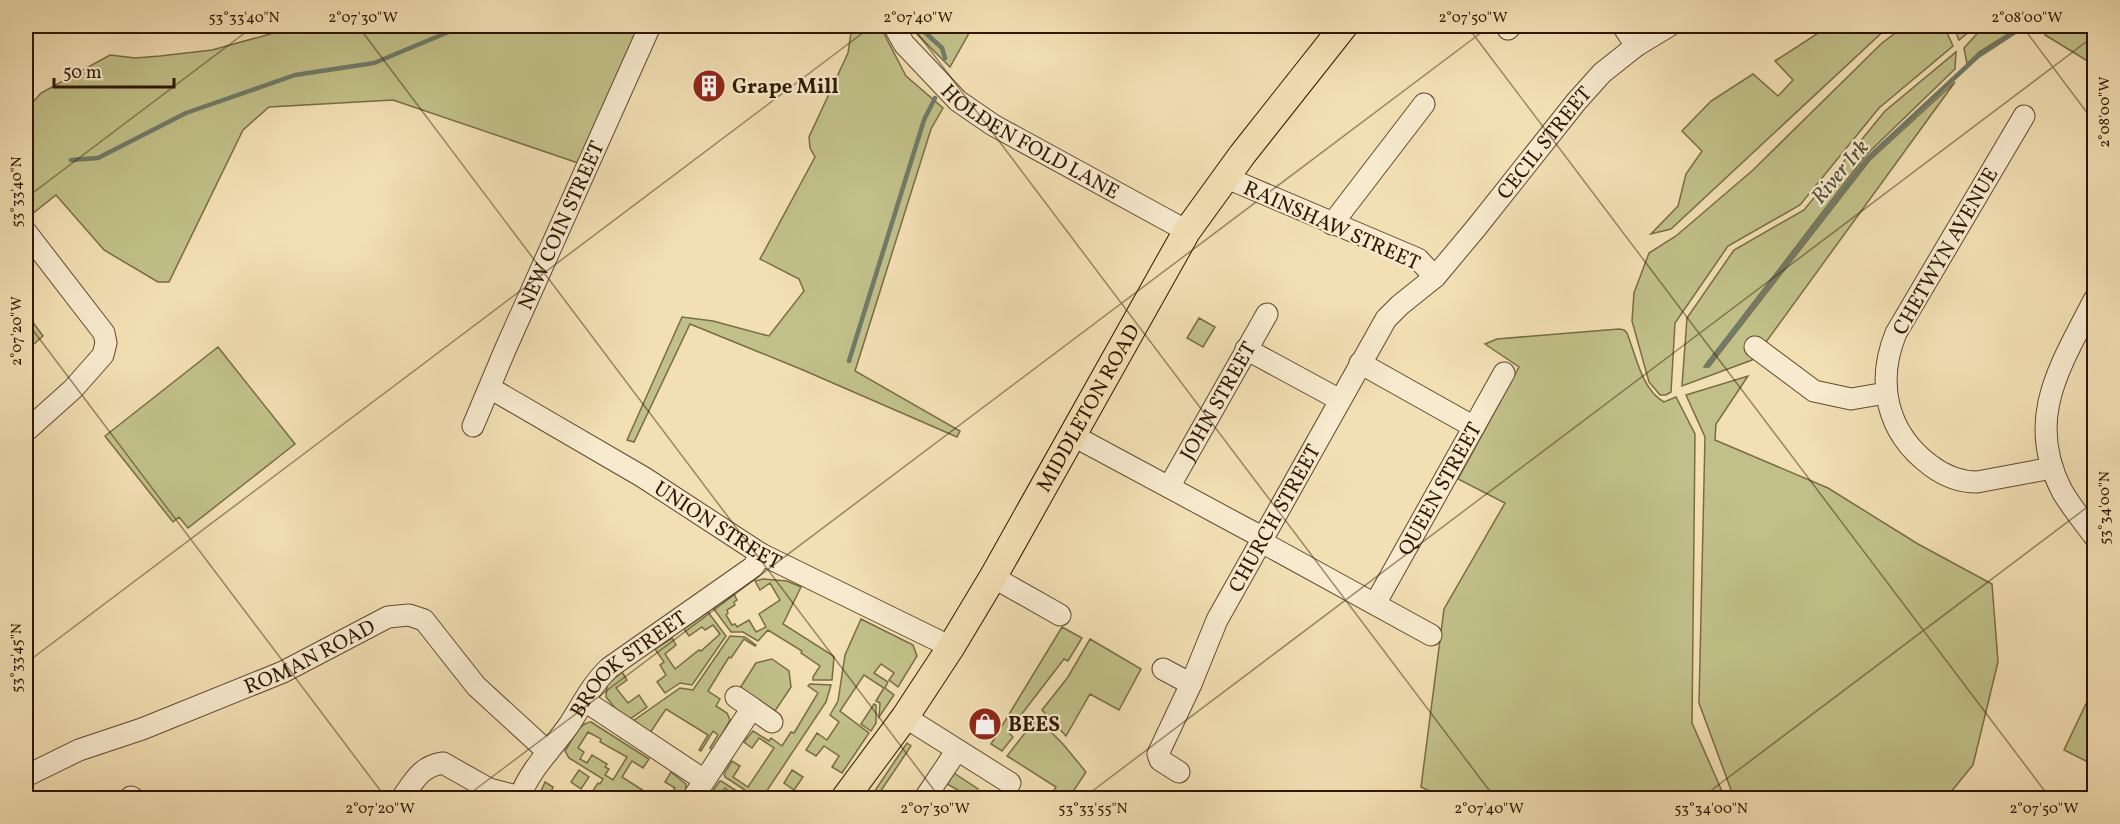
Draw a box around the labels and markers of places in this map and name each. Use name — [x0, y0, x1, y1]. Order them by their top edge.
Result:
building icon: Grape Mill — [691, 68, 727, 104]
place label: Grape Mill — [732, 73, 839, 102]
shop icon: BEES — [967, 706, 1003, 742]
place label: BEES — [1008, 711, 1060, 740]

